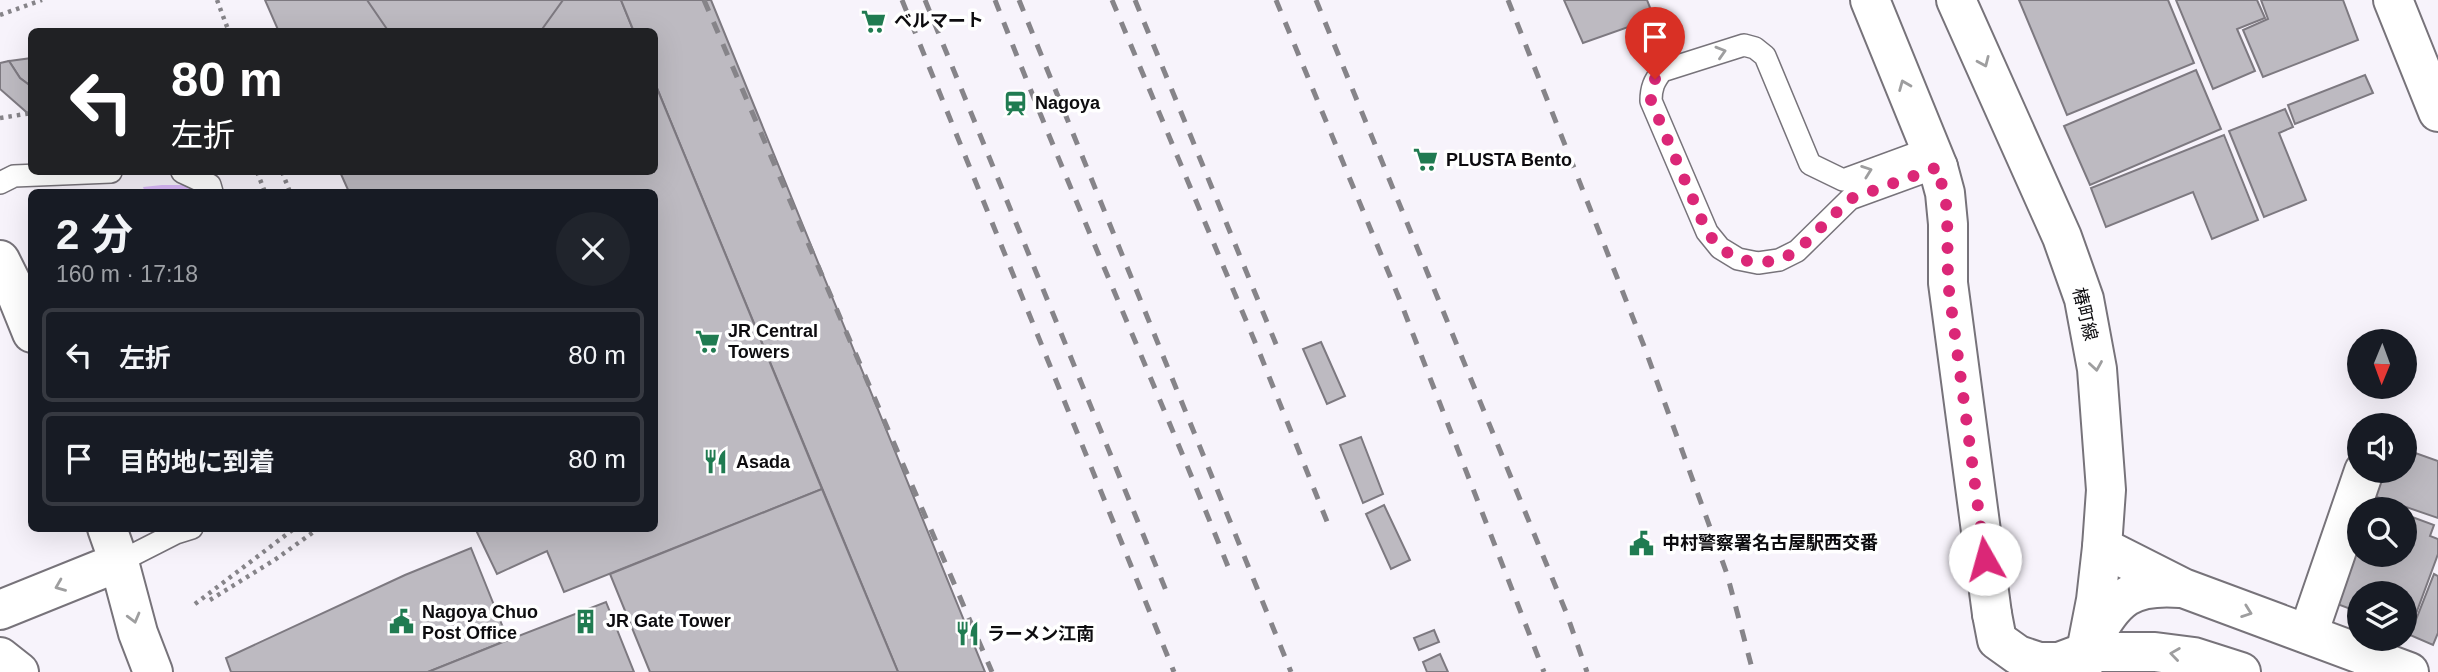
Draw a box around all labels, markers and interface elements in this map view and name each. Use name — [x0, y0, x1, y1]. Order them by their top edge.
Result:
supermarket icon: ベルマート — [860, 7, 888, 35]
pin — [1625, 7, 1685, 79]
place label: ベルマート — [894, 11, 984, 31]
icon: arrive — [1636, 18, 1674, 56]
one-way arrow — [1715, 45, 1727, 60]
text: 80 m — [171, 52, 283, 106]
one-way arrow — [1976, 55, 1990, 68]
icon: left — [56, 56, 147, 147]
one-way arrow — [1898, 80, 1912, 92]
station icon: Nagoya — [1001, 89, 1029, 117]
place label: Nagoya — [1035, 93, 1101, 113]
text: 左折 — [171, 117, 235, 153]
supermarket icon: PLUSTA Bento — [1412, 146, 1440, 174]
place label: PLUSTA Bento — [1446, 150, 1572, 170]
one-way arrow — [1861, 165, 1873, 179]
text: 2 分 — [56, 211, 133, 258]
button: close — [556, 212, 630, 286]
text: 160 m · 17:18 — [56, 261, 198, 287]
street label: 椿町線 — [2069, 285, 2101, 343]
place label: JR Central Towers — [728, 321, 818, 362]
supermarket icon: JR Central Towers — [694, 327, 722, 355]
north arrow — [2347, 329, 2417, 399]
map controls — [2347, 329, 2417, 651]
icon: left — [60, 336, 98, 374]
text: 80 m — [568, 340, 626, 370]
text: 左折 — [119, 343, 171, 373]
one-way arrow — [2088, 360, 2103, 372]
button: sound — [2347, 413, 2417, 483]
icon: arrive — [60, 440, 98, 478]
text: 80 m — [568, 444, 626, 474]
text: 目的地に到着 — [119, 447, 275, 477]
restaurant icon: Asada — [702, 448, 730, 476]
place label: Asada — [736, 452, 791, 472]
button: search — [2347, 497, 2417, 567]
position arrow — [1948, 522, 2022, 596]
public building icon: 中村警察署名古屋駅西交番 — [1628, 529, 1656, 557]
place label: 中村警察署名古屋駅西交番 — [1662, 533, 1878, 553]
one-way arrow — [54, 578, 67, 592]
button: layers — [2347, 581, 2417, 651]
place label: Nagoya Chuo Post Office — [422, 602, 538, 643]
one-way arrow — [2240, 603, 2252, 617]
building icon: JR Gate Tower — [572, 607, 600, 635]
public building icon: Nagoya Chuo Post Office — [388, 608, 416, 636]
one-way arrow — [126, 611, 140, 623]
place label: JR Gate Tower — [606, 611, 731, 631]
restaurant icon: ラーメン江南 — [953, 620, 981, 648]
place label: ラーメン江南 — [987, 624, 1094, 644]
one-way arrow — [2170, 647, 2181, 662]

